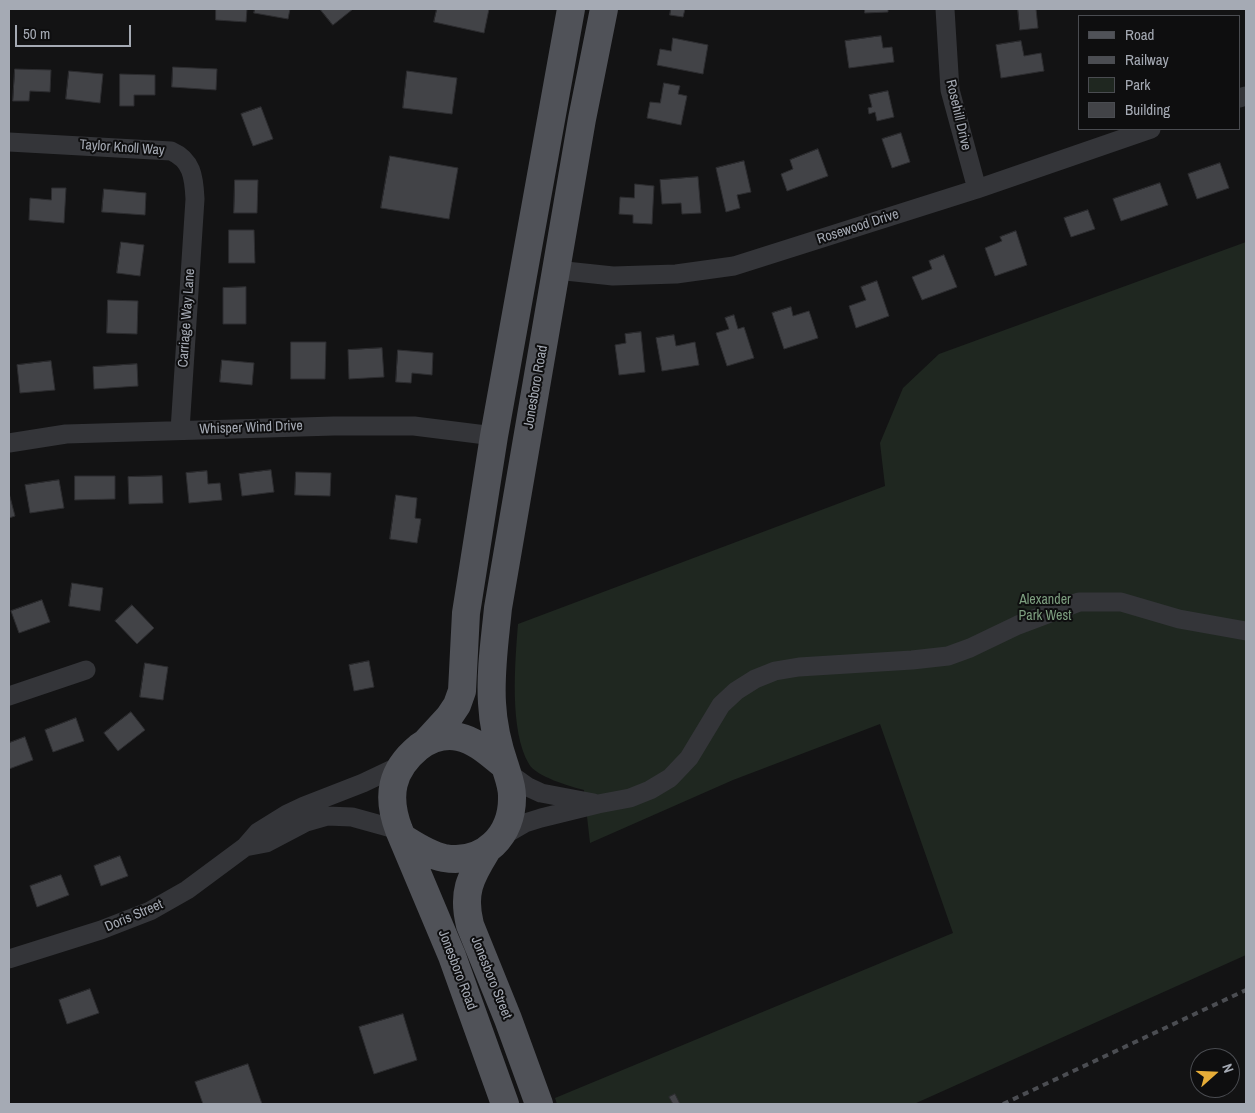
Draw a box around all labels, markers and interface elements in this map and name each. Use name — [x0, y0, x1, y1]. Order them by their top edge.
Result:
scale bar — [18, 15, 134, 47]
legend — [1078, 15, 1240, 130]
text: 50 m — [23, 23, 50, 44]
text: Road — [1125, 24, 1154, 45]
text: Railway — [1125, 49, 1169, 70]
text: Park — [1125, 74, 1150, 95]
street label: Rosehill Drive — [942, 78, 974, 152]
text: Building — [1125, 99, 1170, 120]
street label: Taylor Knoll Way — [79, 137, 165, 159]
street label: Rosewood Drive — [815, 206, 901, 248]
street label: Carriage Way Lane — [175, 268, 199, 368]
street label: Jonesboro Road — [520, 344, 552, 430]
street label: Whisper Wind Drive — [199, 418, 303, 438]
park label: Alexander Park West — [1019, 592, 1071, 624]
street label: Doris Street — [103, 896, 165, 936]
street label: Jonesboro Road — [434, 928, 480, 1012]
street label: Jonesboro Street — [467, 934, 515, 1022]
north arrow — [1190, 1048, 1240, 1098]
text: N — [1218, 1061, 1238, 1075]

